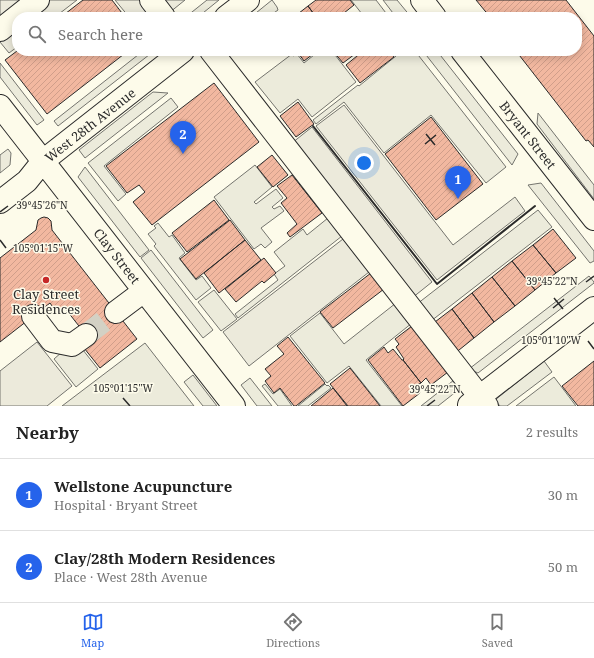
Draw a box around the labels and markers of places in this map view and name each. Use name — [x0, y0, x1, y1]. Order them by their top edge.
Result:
pin: 2 — [170, 121, 196, 154]
pin: 1 — [445, 166, 471, 199]
marker: Clay Street Residences — [41, 275, 51, 285]
place label: Clay Street Residences — [12, 285, 80, 318]

